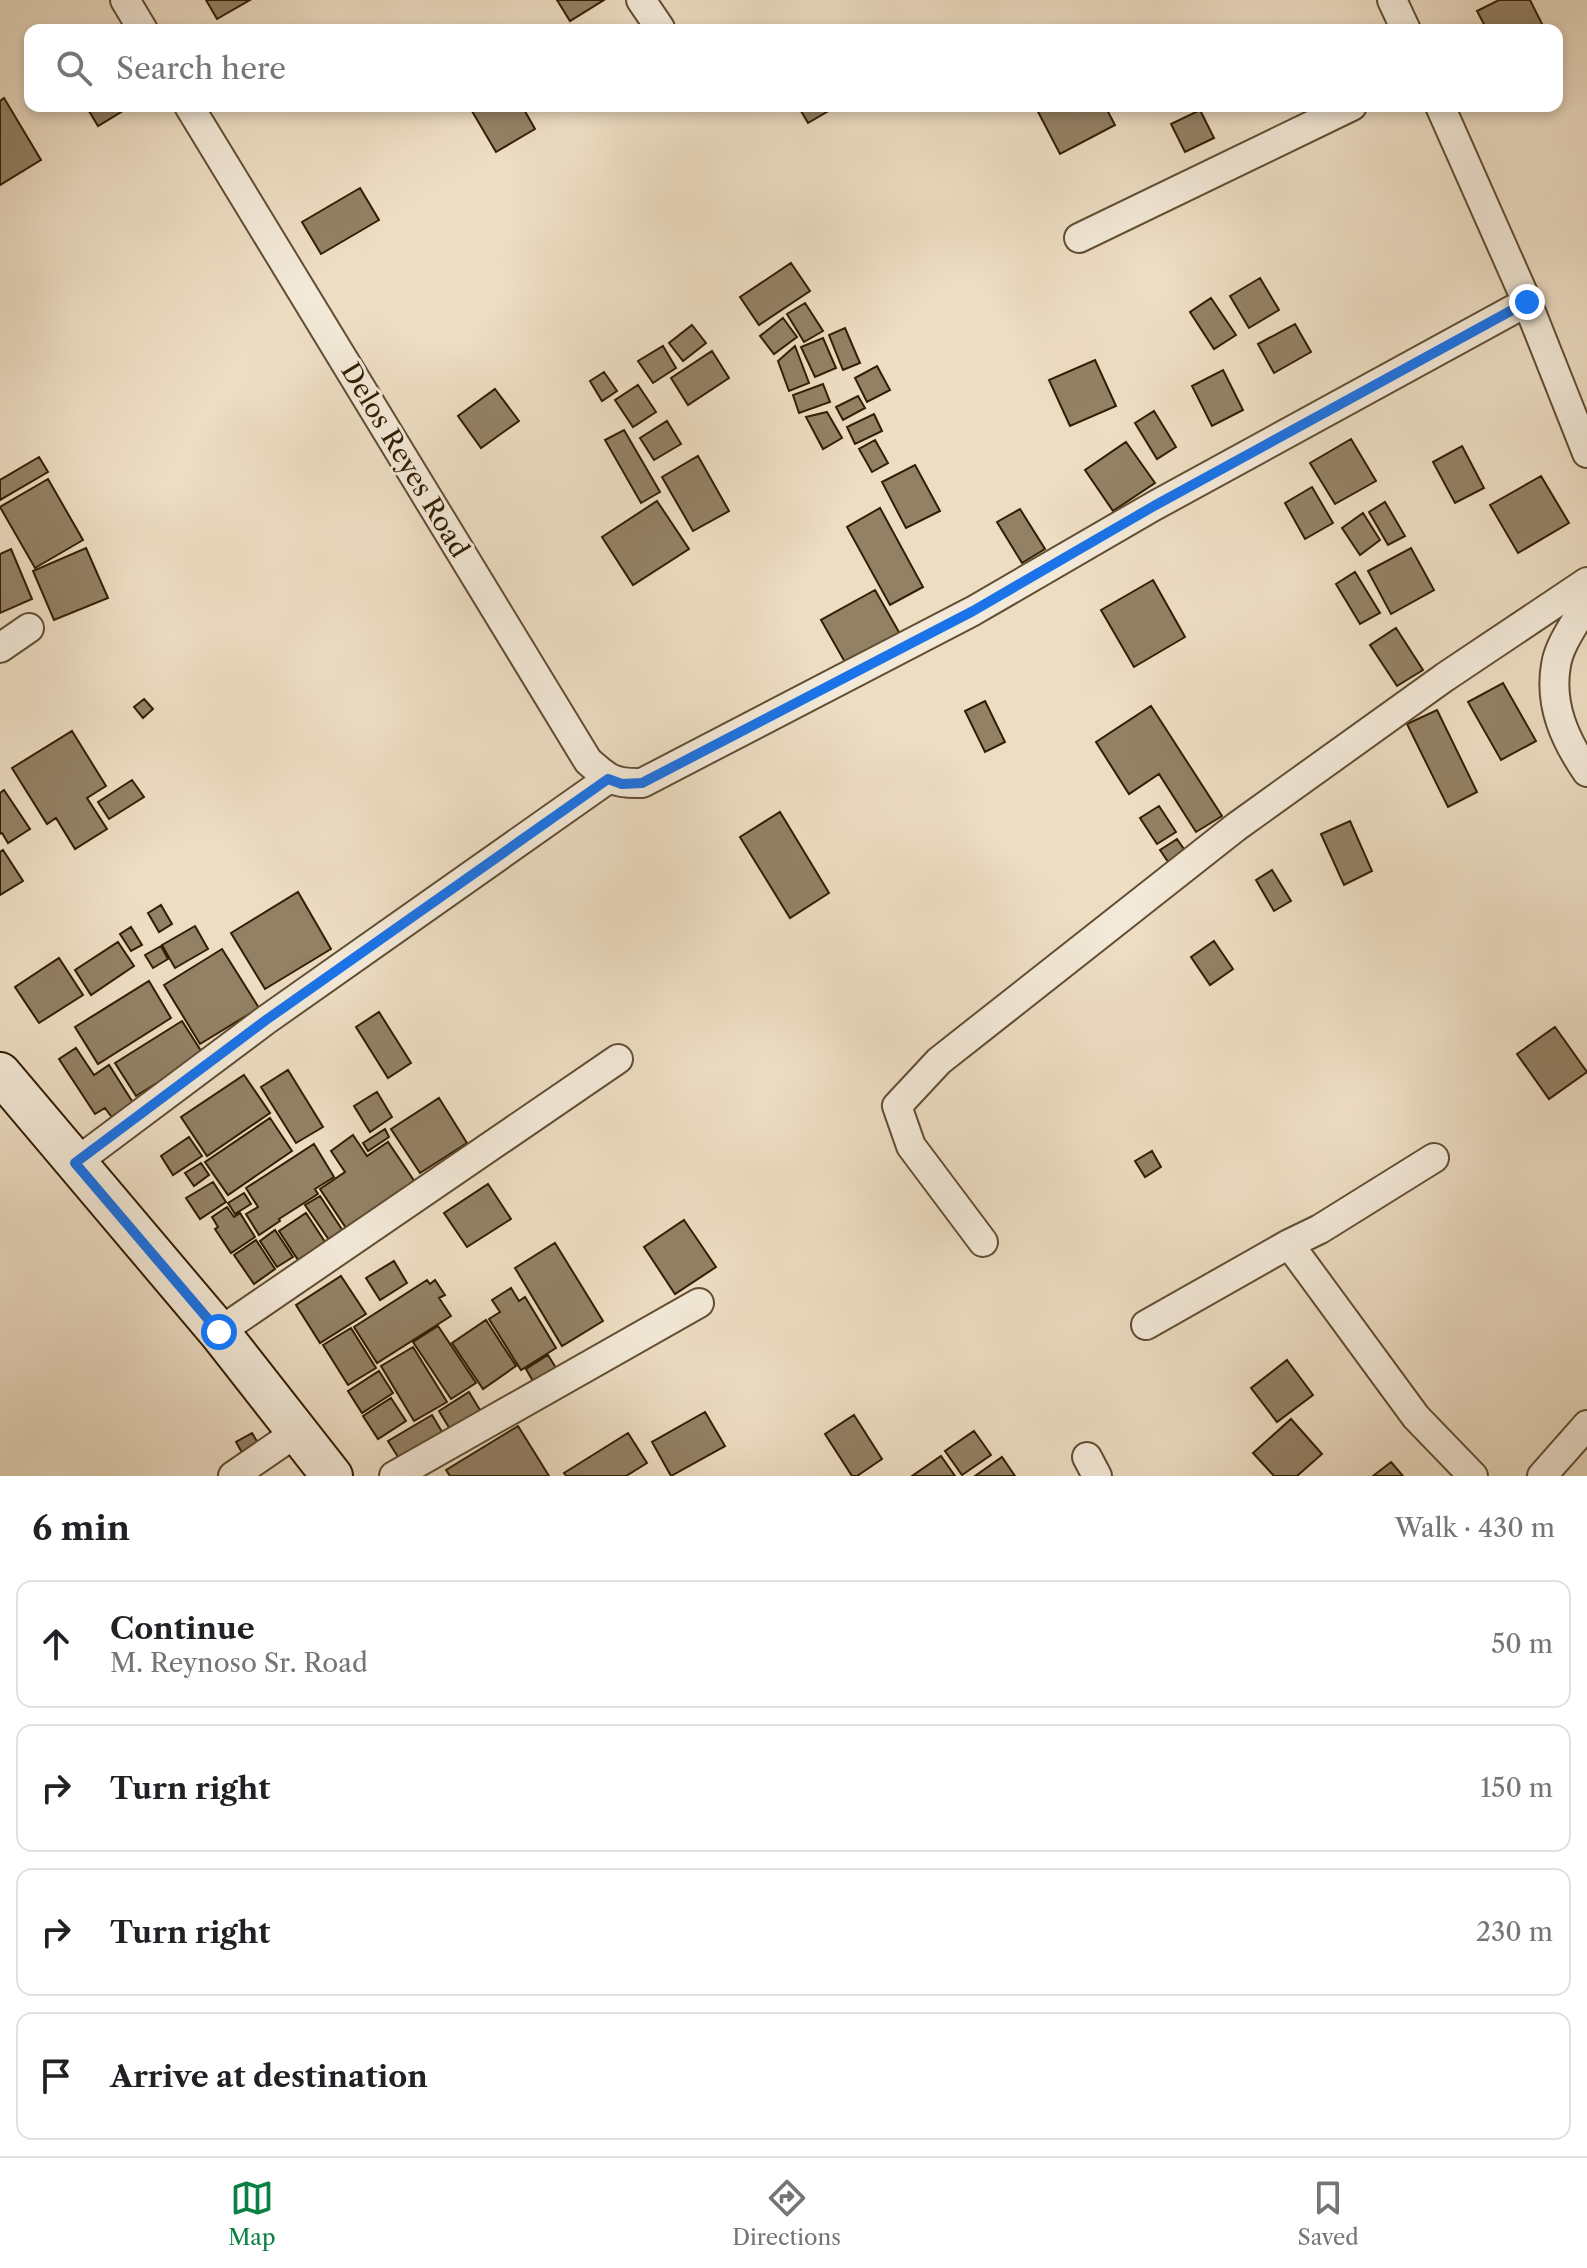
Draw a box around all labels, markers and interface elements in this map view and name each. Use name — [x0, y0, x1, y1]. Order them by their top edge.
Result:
search box — [24, 24, 1563, 112]
icon: search — [52, 46, 96, 90]
text: Search here — [116, 50, 286, 87]
route end — [1509, 284, 1545, 320]
street label: Delos Reyes Road — [334, 357, 476, 563]
route start — [201, 1314, 237, 1350]
text: 6 min — [32, 1507, 130, 1549]
text: Walk · 430 m — [1395, 1512, 1555, 1544]
text: Continue — [110, 1610, 255, 1647]
icon: ahead — [34, 1622, 78, 1666]
text: 50 m — [1491, 1628, 1553, 1660]
text: M. Reynoso Sr. Road — [110, 1647, 368, 1679]
icon: right — [34, 1766, 78, 1810]
text: Turn right — [110, 1770, 270, 1807]
text: 150 m — [1480, 1772, 1553, 1804]
icon: right — [34, 1910, 78, 1954]
text: Turn right — [110, 1914, 270, 1951]
text: 230 m — [1476, 1916, 1553, 1948]
icon: arrive — [34, 2054, 78, 2098]
text: Arrive at destination — [110, 2058, 428, 2095]
tab: Map — [228, 2176, 276, 2251]
tab: Directions — [732, 2176, 841, 2251]
tab: Saved — [1298, 2176, 1359, 2251]

